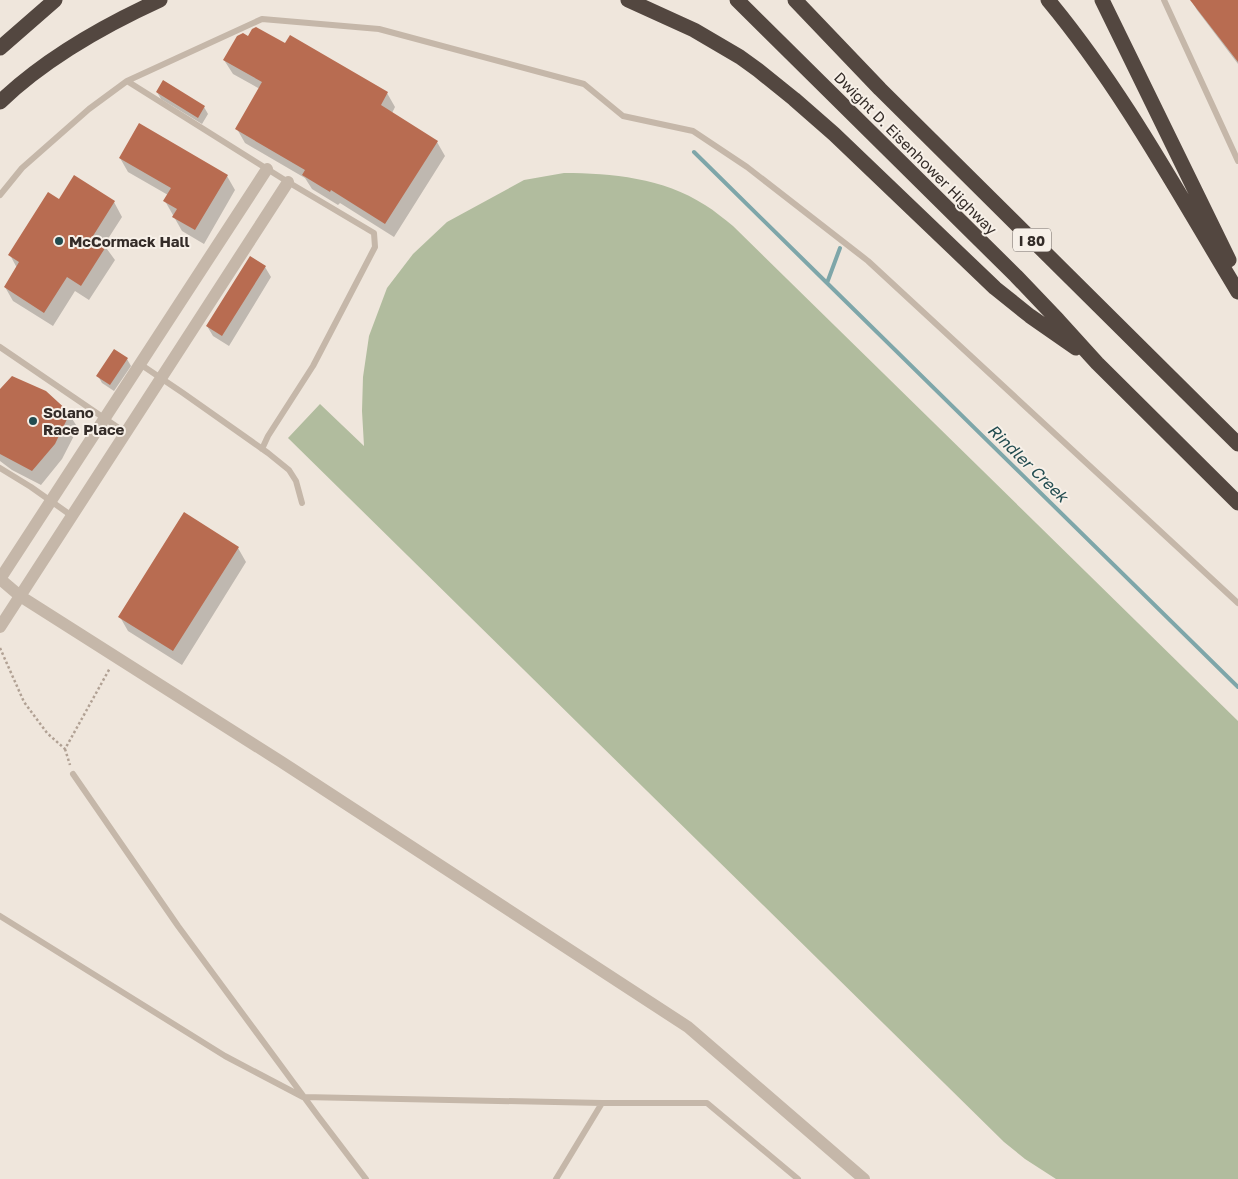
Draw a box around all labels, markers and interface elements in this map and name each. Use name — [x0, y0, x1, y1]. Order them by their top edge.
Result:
street label: Dwight D. Eisenhower Highway — [831, 68, 1002, 239]
road number: I 80 — [1013, 228, 1051, 252]
place label: McCormack Hall — [69, 232, 190, 250]
marker: McCormack Hall — [53, 235, 65, 247]
place label: Solano Race Place — [43, 403, 125, 438]
marker: Solano Race Place — [27, 415, 39, 427]
water label: Rindler Creek — [984, 420, 1074, 508]

